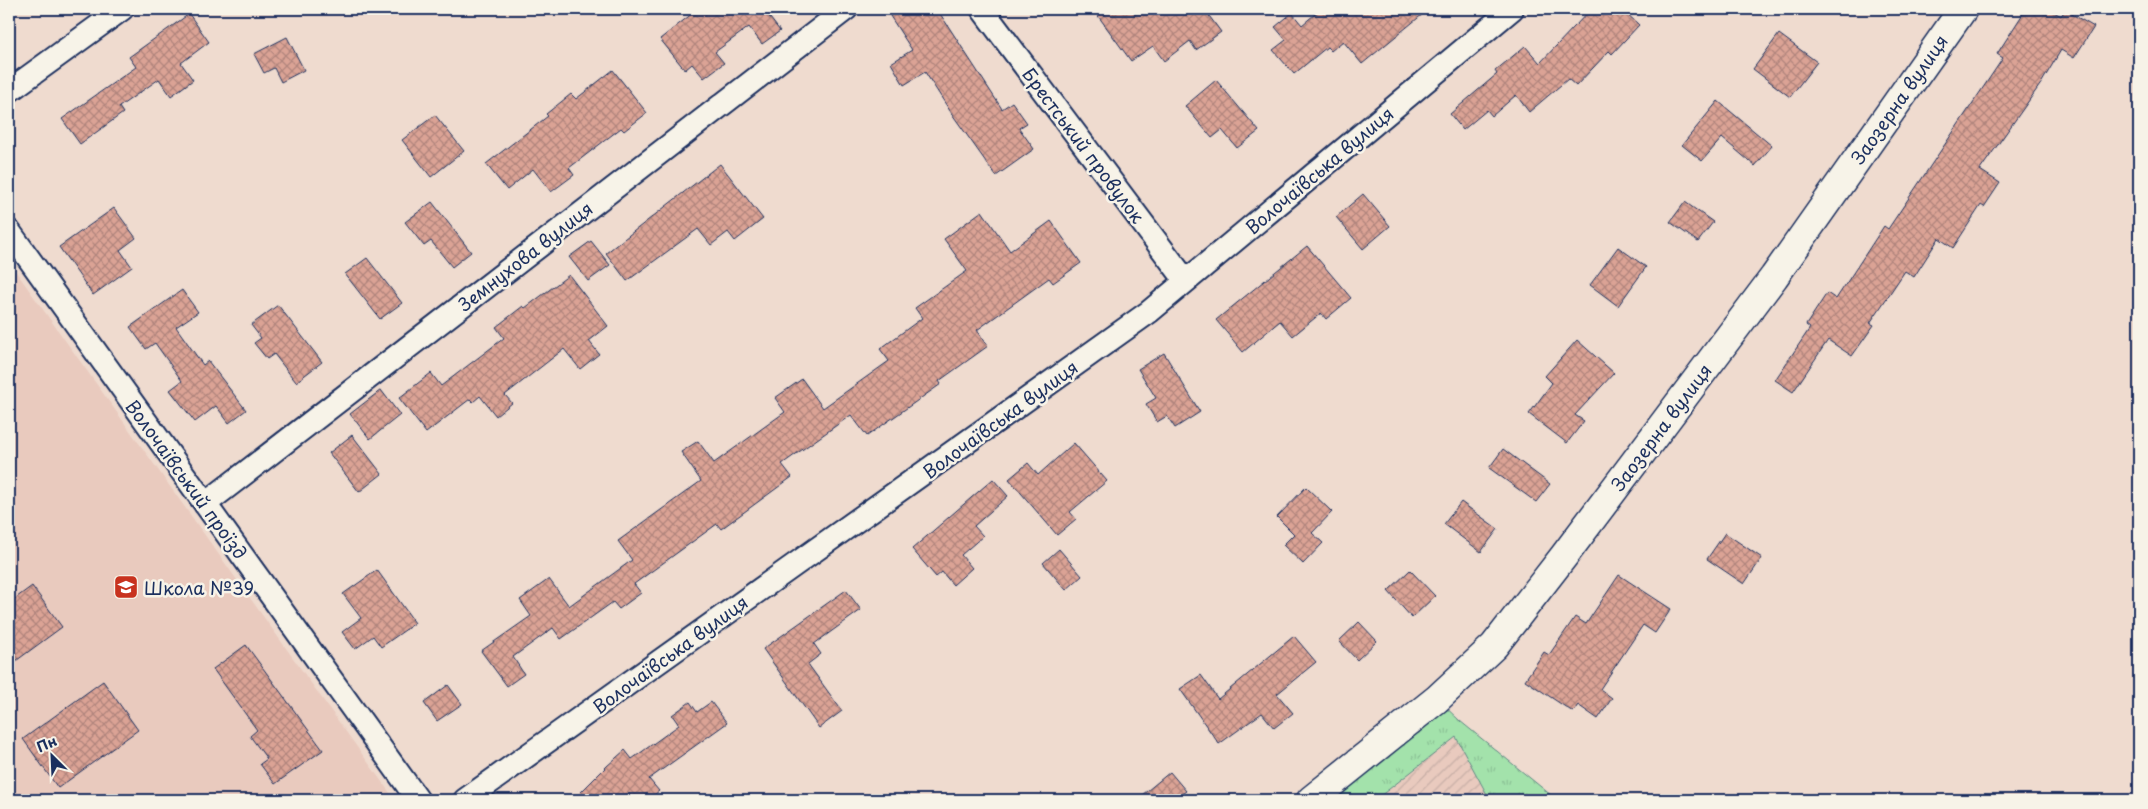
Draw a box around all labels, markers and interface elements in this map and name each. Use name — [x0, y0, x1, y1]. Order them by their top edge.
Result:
street label: Заозерна вулиця — [1844, 29, 1954, 169]
street label: Брестський провулок — [1016, 62, 1152, 229]
street label: Волочаївська вулиця — [1239, 100, 1399, 240]
street label: Земнухова вулиця — [452, 195, 598, 317]
street label: Волочаївська вулиця — [917, 353, 1083, 485]
street label: Заозерна вулиця — [1604, 358, 1718, 496]
street label: Волочаївський проїзд — [120, 394, 254, 564]
school or university icon: Школа №39 — [113, 574, 139, 600]
place label: Школа №39 — [144, 574, 254, 601]
street label: Волочаївська вулиця — [587, 588, 753, 720]
text: Пн — [33, 730, 60, 757]
north arrow — [28, 732, 78, 782]

